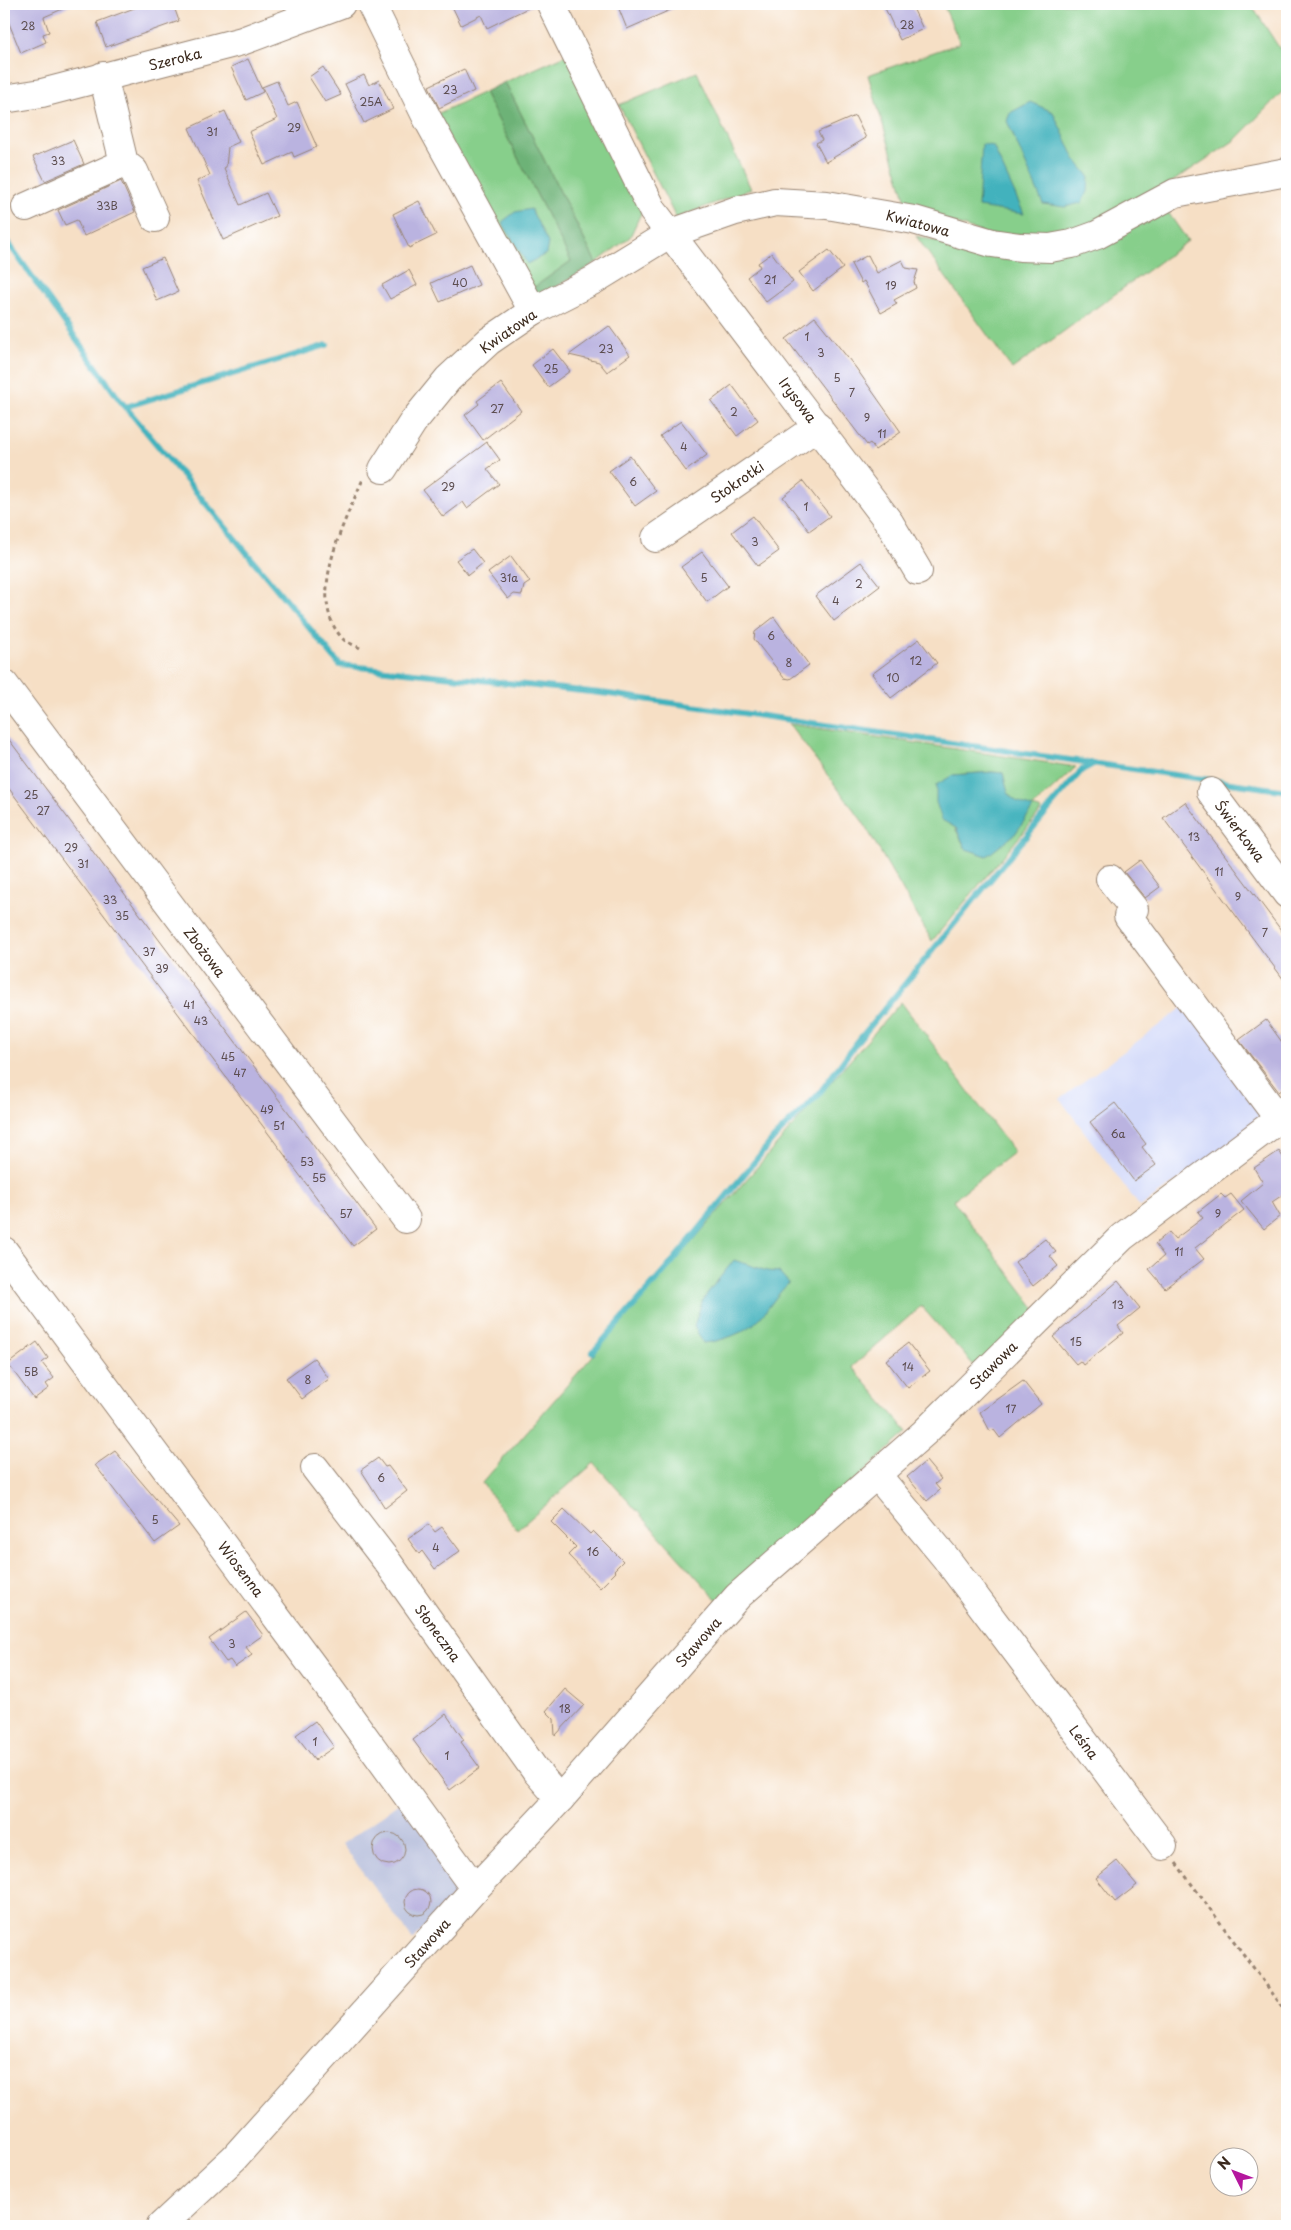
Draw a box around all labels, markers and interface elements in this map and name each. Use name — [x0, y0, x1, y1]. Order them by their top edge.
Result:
house number: 28 — [900, 16, 914, 33]
house number: 28 — [21, 17, 35, 34]
street label: Szeroka — [146, 42, 204, 76]
house number: 23 — [443, 81, 457, 98]
house number: 25A — [359, 93, 383, 110]
house number: 29 — [287, 119, 301, 136]
house number: 31 — [206, 123, 218, 140]
house number: 33 — [51, 152, 65, 169]
house number: 33B — [96, 197, 118, 214]
street label: Kwiatowa — [884, 204, 952, 242]
house number: 21 — [764, 271, 776, 288]
house number: 40 — [452, 274, 468, 291]
house number: 19 — [885, 277, 897, 294]
street label: Kwiatowa — [475, 304, 541, 358]
house number: 1 — [805, 328, 810, 345]
house number: 23 — [599, 340, 613, 357]
house number: 3 — [817, 344, 825, 361]
house number: 25 — [544, 360, 558, 377]
house number: 5 — [833, 369, 841, 386]
street label: Irysowa — [774, 373, 822, 427]
house number: 7 — [849, 384, 855, 401]
house number: 27 — [490, 400, 504, 417]
house number: 2 — [730, 403, 738, 420]
house number: 9 — [864, 409, 870, 426]
house number: 11 — [877, 425, 887, 442]
house number: 4 — [680, 438, 688, 455]
street label: Stokrotki — [706, 456, 768, 508]
house number: 6 — [629, 473, 637, 490]
house number: 29 — [441, 478, 455, 495]
house number: 1 — [804, 498, 809, 515]
house number: 3 — [751, 533, 759, 550]
house number: 31a — [500, 569, 518, 586]
house number: 5 — [700, 569, 708, 586]
house number: 2 — [855, 575, 863, 592]
house number: 4 — [832, 592, 840, 609]
house number: 6 — [767, 627, 775, 644]
house number: 12 — [910, 652, 923, 669]
house number: 8 — [786, 654, 793, 671]
house number: 10 — [887, 669, 899, 686]
house number: 25 — [24, 786, 38, 803]
street label: Świerkowa — [1210, 796, 1270, 866]
house number: 27 — [36, 802, 50, 819]
house number: 13 — [1188, 828, 1200, 845]
house number: 29 — [64, 839, 78, 856]
house number: 31 — [77, 855, 89, 872]
house number: 11 — [1214, 863, 1224, 880]
house number: 9 — [1235, 888, 1241, 905]
house number: 33 — [103, 891, 117, 908]
house number: 35 — [115, 907, 129, 924]
street label: Zbożowa — [179, 922, 231, 982]
house number: 7 — [1262, 924, 1268, 941]
house number: 37 — [143, 943, 156, 960]
house number: 39 — [155, 960, 169, 977]
house number: 41 — [183, 996, 195, 1013]
house number: 43 — [194, 1012, 208, 1029]
house number: 45 — [221, 1048, 235, 1065]
house number: 47 — [234, 1064, 247, 1081]
house number: 49 — [260, 1101, 274, 1118]
house number: 51 — [273, 1117, 285, 1134]
house number: 6a — [1111, 1125, 1125, 1142]
house number: 53 — [300, 1153, 314, 1170]
house number: 55 — [312, 1169, 326, 1186]
house number: 57 — [339, 1205, 353, 1222]
house number: 9 — [1215, 1205, 1221, 1222]
house number: 11 — [1174, 1243, 1184, 1260]
house number: 13 — [1112, 1296, 1124, 1313]
house number: 15 — [1070, 1333, 1082, 1350]
street label: Stawowa — [964, 1336, 1022, 1394]
house number: 14 — [902, 1358, 914, 1375]
house number: 5B — [24, 1363, 38, 1380]
house number: 8 — [305, 1371, 312, 1388]
house number: 17 — [1006, 1400, 1017, 1417]
house number: 6 — [377, 1469, 385, 1486]
house number: 5 — [151, 1511, 159, 1528]
street label: Wiosenna — [213, 1537, 269, 1601]
house number: 4 — [432, 1539, 440, 1556]
house number: 16 — [587, 1543, 600, 1560]
street label: Słoneczna — [410, 1600, 466, 1666]
street label: Stawowa — [670, 1612, 726, 1672]
house number: 3 — [228, 1635, 236, 1652]
house number: 18 — [559, 1700, 571, 1717]
street label: Leśna — [1064, 1721, 1104, 1764]
house number: 1 — [313, 1733, 318, 1750]
house number: 1 — [445, 1747, 450, 1764]
street label: Stawowa — [399, 1913, 455, 1973]
north arrow — [1208, 2148, 1258, 2198]
text: N — [1212, 2152, 1235, 2174]

